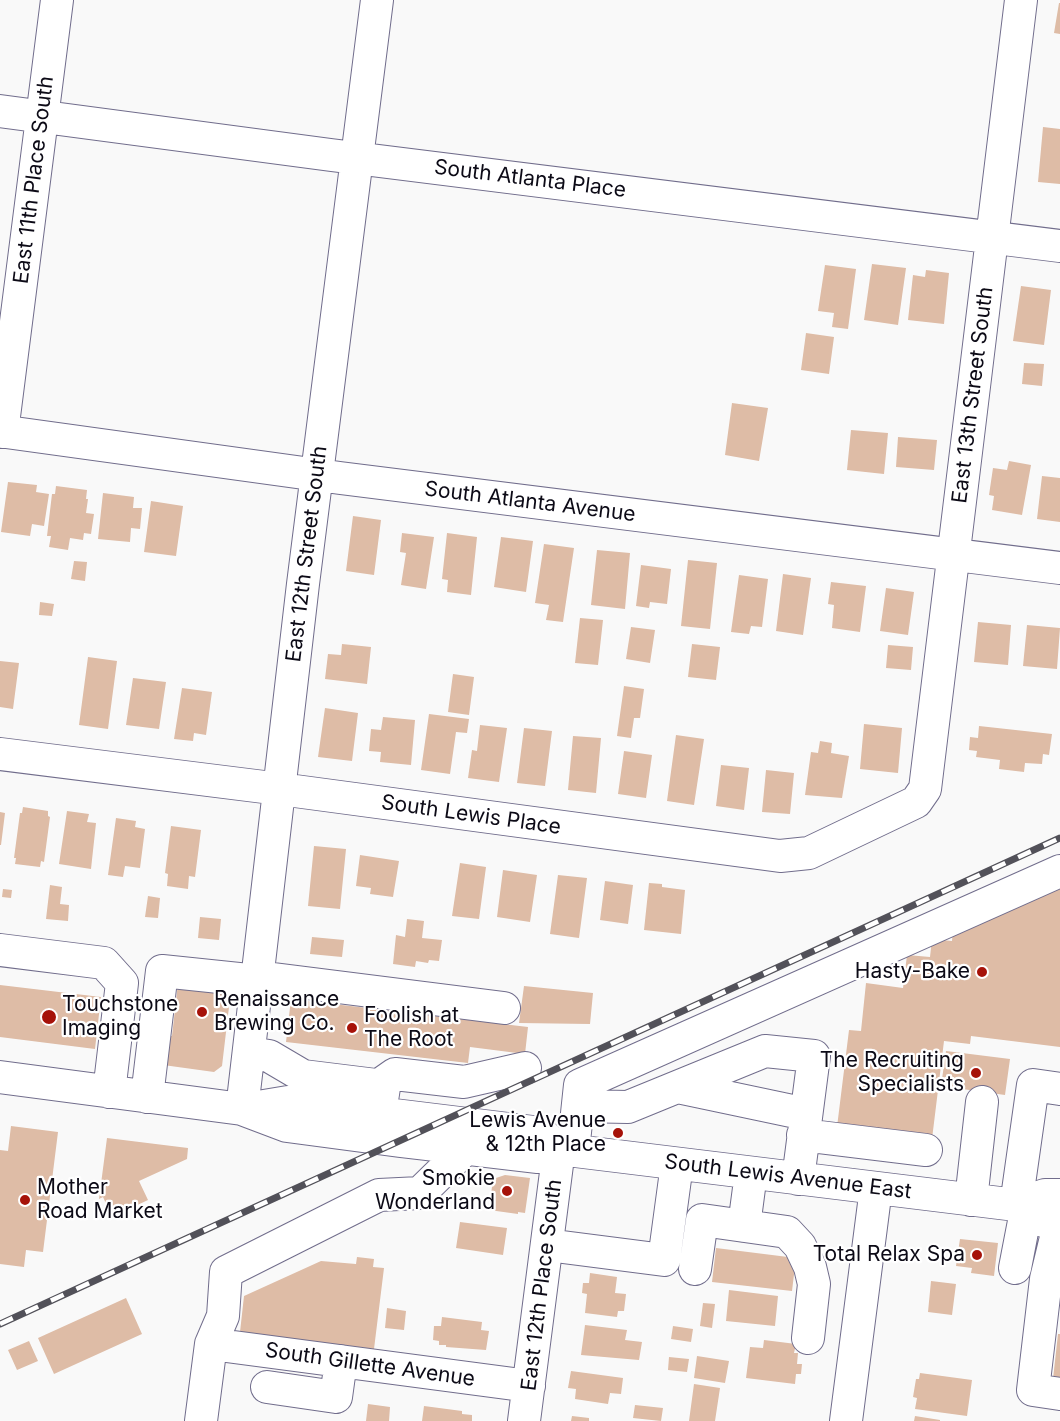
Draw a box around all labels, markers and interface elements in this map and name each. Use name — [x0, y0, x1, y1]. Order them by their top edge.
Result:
street label: East 11th Place South — [9, 75, 59, 285]
street label: South Atlanta Place — [433, 155, 627, 203]
street label: East 13th Street South — [947, 285, 999, 505]
street label: East 12th Street South — [281, 444, 333, 664]
street label: South Atlanta Avenue — [423, 477, 637, 527]
street label: South Lewis Place — [380, 790, 562, 840]
place label: Hasty-Bake — [855, 959, 970, 985]
marker: Hasty-Bake — [975, 965, 989, 979]
place label: Renaissance Brewing Co. — [214, 987, 339, 1037]
place label: Touchstone Imaging — [62, 992, 178, 1042]
place label: Foolish at The Root — [364, 1003, 459, 1053]
marker: Renaissance Brewing Co. — [195, 1005, 209, 1019]
marker: Touchstone Imaging — [40, 1008, 58, 1026]
marker: Foolish at The Root — [345, 1021, 359, 1035]
place label: The Recruiting Specialists — [820, 1048, 964, 1098]
marker: The Recruiting Specialists — [969, 1066, 983, 1080]
place label: Lewis Avenue & 12th Place — [469, 1108, 606, 1158]
marker: Lewis Avenue & 12th Place — [611, 1126, 625, 1140]
street label: South Lewis Avenue East — [663, 1149, 913, 1205]
place label: Smokie Wonderland — [375, 1166, 495, 1216]
place label: Mother Road Market — [37, 1175, 163, 1225]
street label: East 12th Place South — [517, 1178, 567, 1392]
marker: Smokie Wonderland — [500, 1184, 514, 1198]
marker: Mother Road Market — [18, 1193, 32, 1207]
place label: Total Relax Spa — [813, 1242, 965, 1268]
marker: Total Relax Spa — [970, 1248, 984, 1262]
street label: South Gillette Avenue — [263, 1338, 477, 1392]

